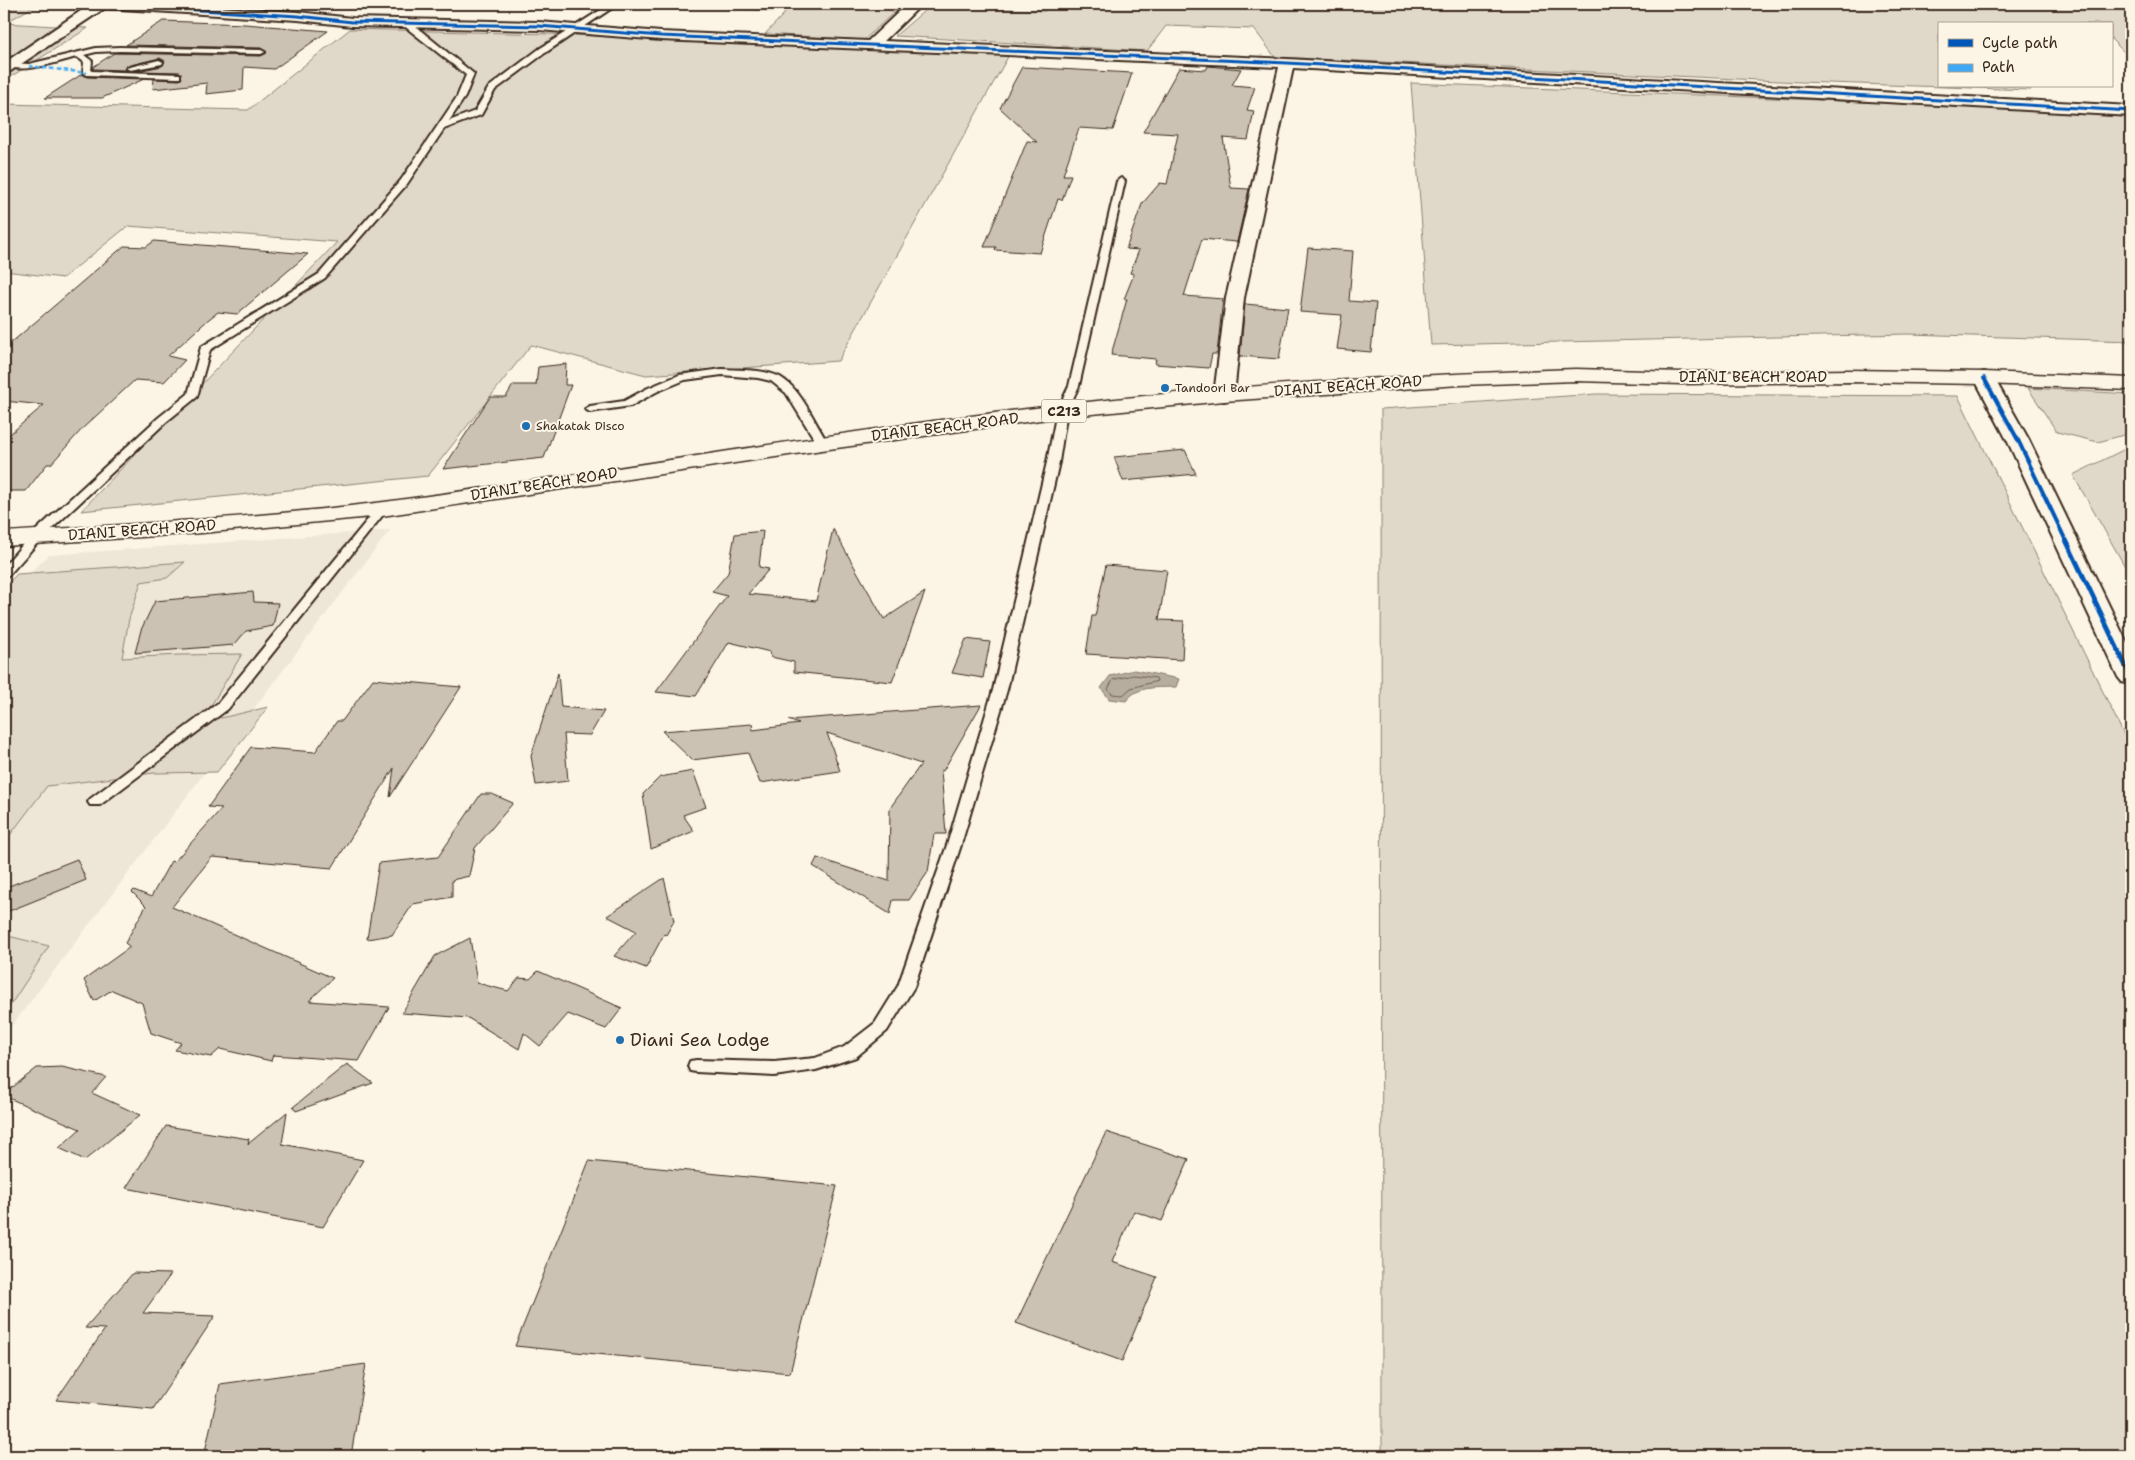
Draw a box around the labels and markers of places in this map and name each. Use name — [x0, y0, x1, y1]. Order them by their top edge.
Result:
place label: Tandoori Bar — [1175, 380, 1251, 396]
marker: Tandoori Bar — [1159, 382, 1171, 394]
place label: Shakatak Disco — [536, 418, 625, 434]
marker: Shakatak Disco — [520, 420, 532, 432]
place label: Diani Sea Lodge — [630, 1028, 770, 1052]
marker: Diani Sea Lodge — [614, 1034, 626, 1046]

